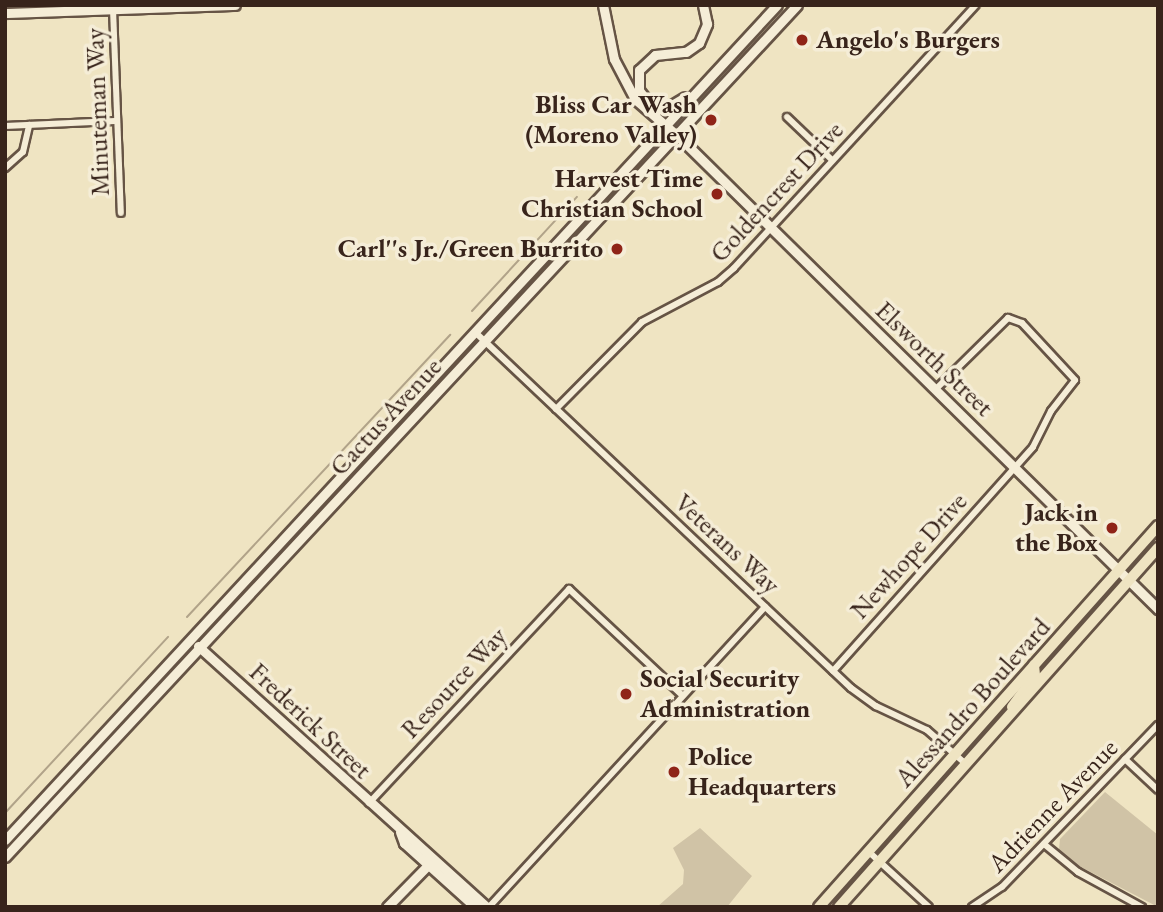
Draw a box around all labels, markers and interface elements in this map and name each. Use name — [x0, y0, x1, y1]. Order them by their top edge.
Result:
place label: Angelo's Burgers — [816, 24, 1000, 56]
street label: Minuteman Way — [79, 28, 117, 196]
marker: Angelo's Burgers — [794, 32, 810, 48]
place label: Bliss Car Wash (Moreno Valley) — [525, 89, 697, 150]
marker: Bliss Car Wash (Moreno Valley) — [703, 112, 719, 128]
street label: Goldencrest Drive — [704, 115, 850, 269]
place label: Harvest Time Christian School — [521, 163, 703, 224]
marker: Harvest Time Christian School — [709, 186, 725, 202]
place label: Carl''s Jr./Green Burrito — [338, 233, 603, 265]
marker: Carl''s Jr./Green Burrito — [609, 241, 625, 257]
street label: Elsworth Street — [869, 295, 999, 423]
street label: Cactus Avenue — [324, 352, 448, 482]
street label: Newhope Drive — [844, 486, 974, 626]
street label: Veterans Way — [668, 487, 786, 601]
place label: Jack in the Box — [1015, 497, 1098, 558]
marker: Jack in the Box — [1104, 520, 1120, 536]
street label: Alessandro Boulevard — [889, 612, 1057, 794]
street label: Resource Way — [395, 621, 513, 745]
street label: Frederick Street — [243, 657, 377, 785]
place label: Social Security Administration — [640, 663, 810, 724]
marker: Social Security Administration — [618, 686, 634, 702]
street label: Adrienne Avenue — [981, 733, 1125, 879]
place label: Police Headquarters — [688, 741, 836, 802]
marker: Police Headquarters — [666, 764, 682, 780]

